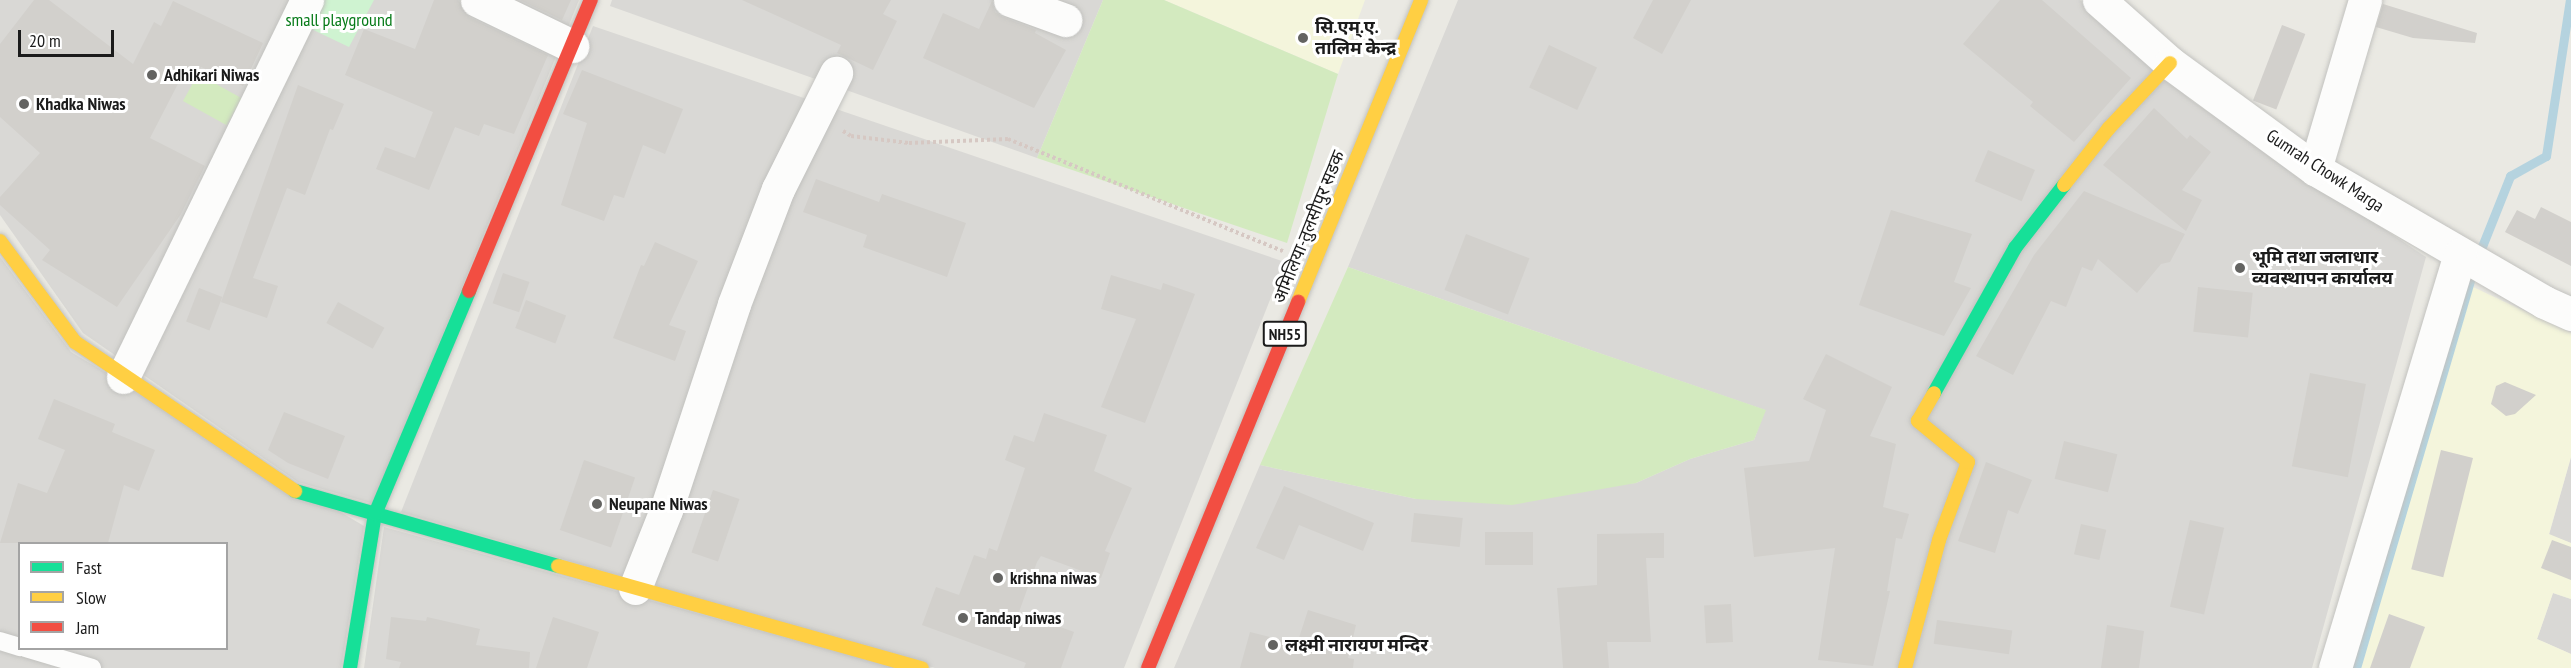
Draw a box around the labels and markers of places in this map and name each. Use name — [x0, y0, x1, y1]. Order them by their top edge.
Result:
place label: सि.एम्.ए. तालिम केन्द्र — [1315, 17, 1396, 60]
marker: सि.एम्.ए. तालिम केन्द्र — [1296, 31, 1310, 45]
place label: Adhikari Niwas — [164, 64, 259, 86]
marker: Adhikari Niwas — [145, 68, 159, 82]
place label: Khadka Niwas — [36, 93, 126, 115]
marker: Khadka Niwas — [17, 97, 31, 111]
place label: भूमि तथा जलाधार व्यवस्थापन कार्यालय — [2252, 247, 2393, 290]
marker: भूमि तथा जलाधार व्यवस्थापन कार्यालय — [2233, 261, 2247, 275]
place label: Neupane Niwas — [609, 493, 708, 515]
marker: Neupane Niwas — [590, 497, 604, 511]
place label: krishna niwas — [1010, 567, 1097, 589]
marker: krishna niwas — [991, 571, 1005, 585]
place label: Tandap niwas — [975, 607, 1061, 629]
marker: Tandap niwas — [956, 611, 970, 625]
place label: लक्ष्मी नारायण मन्दिर — [1285, 634, 1428, 656]
marker: लक्ष्मी नारायण मन्दिर — [1266, 638, 1280, 652]

